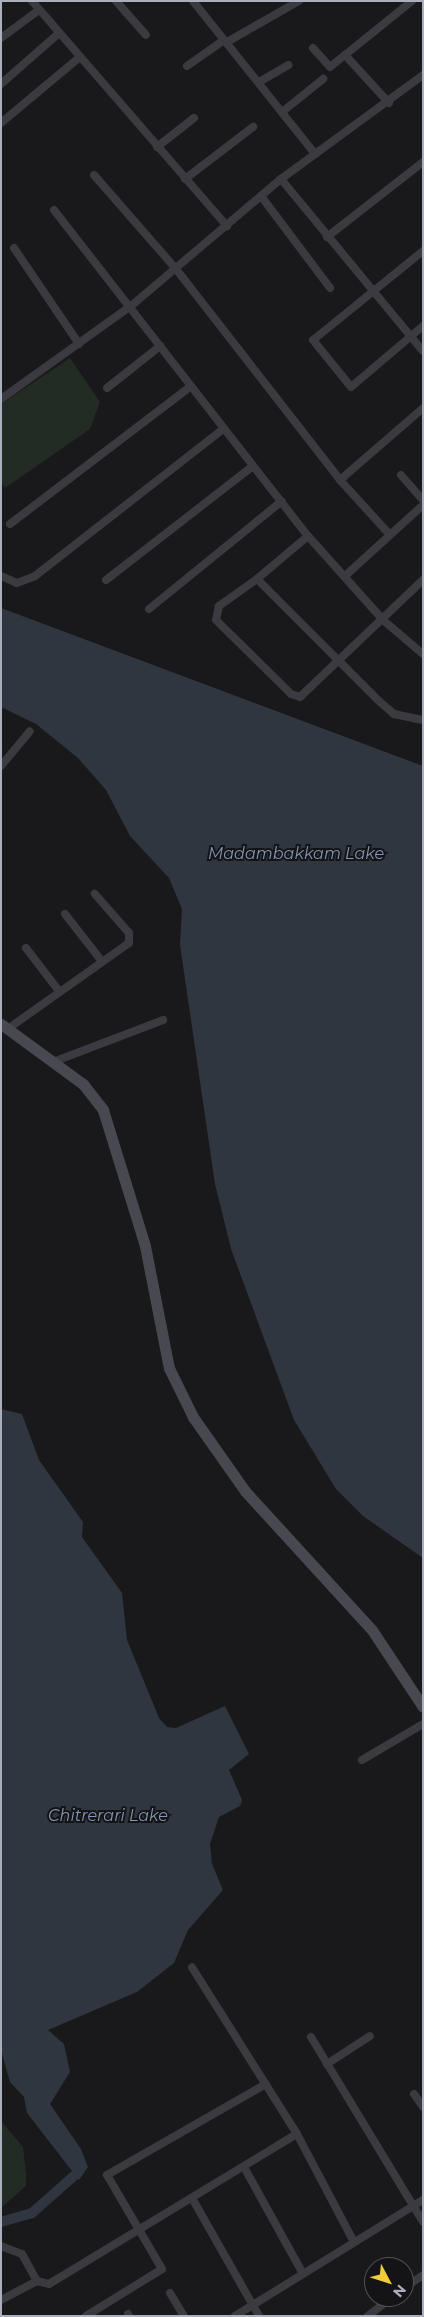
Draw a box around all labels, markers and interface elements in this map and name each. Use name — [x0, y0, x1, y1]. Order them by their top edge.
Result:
water label: Madambakkam Lake — [208, 844, 384, 864]
water label: Chitrerari Lake — [48, 1806, 168, 1826]
north arrow — [364, 2257, 414, 2307]
text: N — [389, 2281, 410, 2301]

